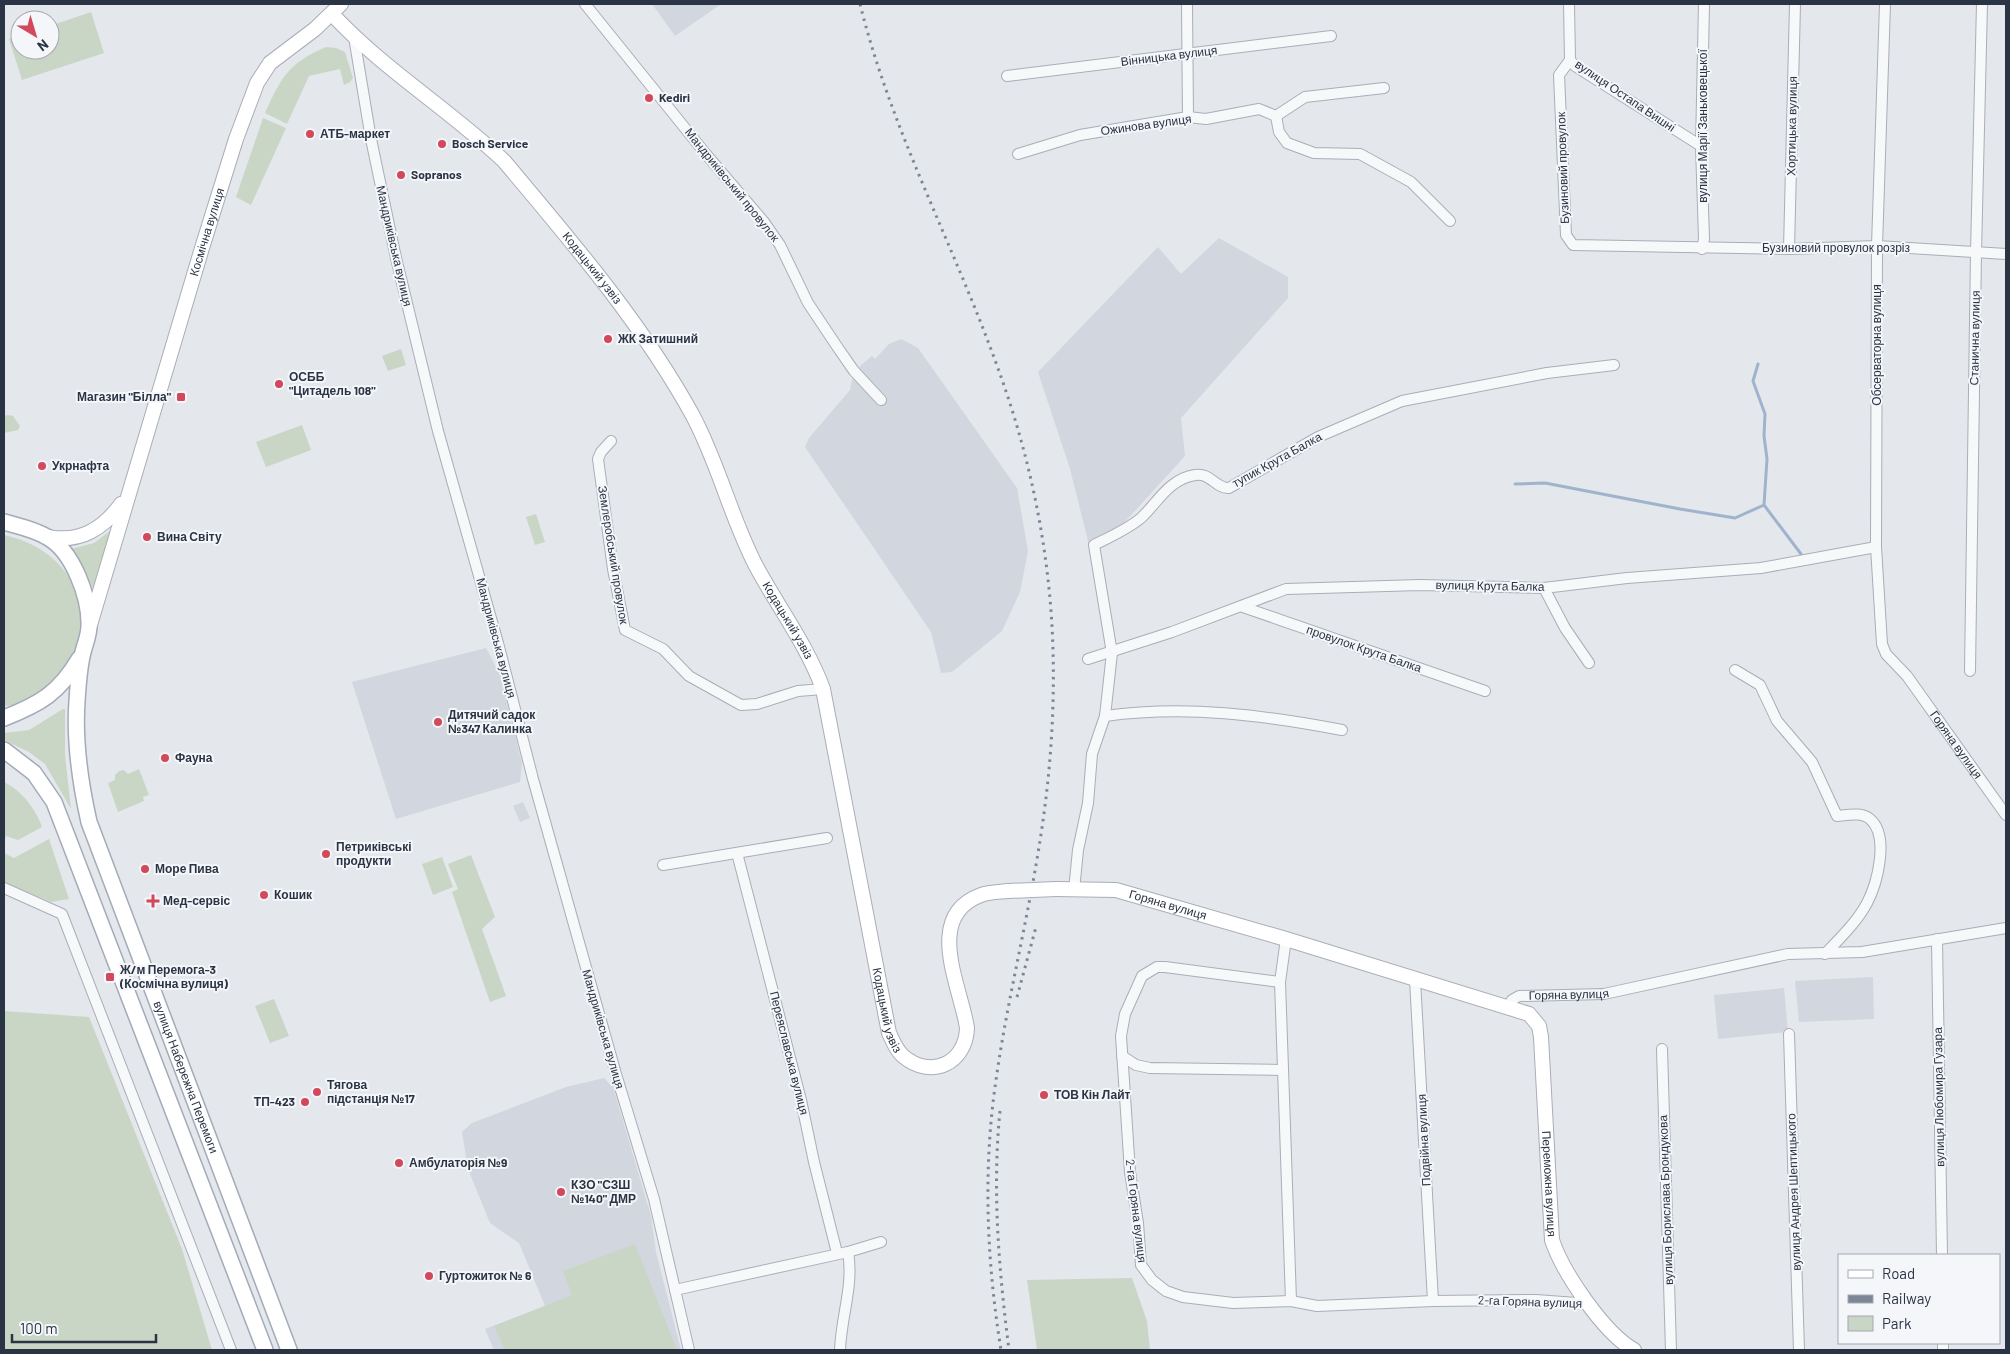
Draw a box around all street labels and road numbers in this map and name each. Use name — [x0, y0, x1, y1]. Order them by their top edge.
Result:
street label: Вінницька вулиця — [1120, 42, 1218, 69]
street label: вулиця Марії Заньковецької — [1695, 49, 1710, 203]
street label: вулиця Остапа Вишні — [1572, 56, 1678, 135]
street label: Хортицька вулиця — [1783, 76, 1800, 176]
street label: Ожинова вулиця — [1100, 111, 1192, 138]
street label: Бузиновий провулок — [1553, 111, 1572, 224]
street label: Мандриківський провулок — [682, 125, 783, 245]
street label: Мандриківська вулиця — [373, 184, 416, 308]
street label: Космічна вулиця — [186, 186, 226, 278]
street label: Кодацький узвіз — [560, 229, 626, 306]
street label: Бузиновий провулок розріз — [1762, 240, 1910, 255]
street label: Обсерваторна вулиця — [1869, 284, 1884, 406]
street label: Станична вулиця — [1966, 290, 1983, 386]
street label: тупик Крута Балка — [1229, 429, 1324, 490]
street label: Землеробський провулок — [595, 485, 632, 626]
street label: Мандриківська вулиця — [473, 576, 520, 700]
street label: вулиця Крута Балка — [1435, 577, 1545, 594]
street label: Кодацький узвіз — [760, 579, 817, 661]
street label: провулок Крута Балка — [1305, 622, 1424, 675]
street label: Горяна вулиця — [1928, 708, 1986, 781]
street label: Горяна вулиця — [1128, 886, 1209, 922]
street label: Кодацький узвіз — [871, 966, 906, 1055]
street label: Мандриківська вулиця — [579, 967, 628, 1090]
street label: Горяна вулиця — [1528, 985, 1610, 1002]
street label: Переяславська вулиця — [767, 990, 812, 1116]
street label: вулиця Набережна Перемоги — [151, 999, 222, 1155]
street label: вулиця Любомира Гузара — [1930, 1027, 1947, 1167]
street label: Подвійна вулиця — [1414, 1093, 1433, 1187]
street label: вулиця Андрея Шептицького — [1783, 1113, 1804, 1271]
street label: вулиця Борислава Брондукова — [1655, 1114, 1676, 1285]
street label: Переможна вулиця — [1540, 1130, 1560, 1237]
street label: 2-га Горяна вулиця — [1123, 1158, 1150, 1264]
street label: 2-га Горяна вулиця — [1478, 1292, 1582, 1311]

